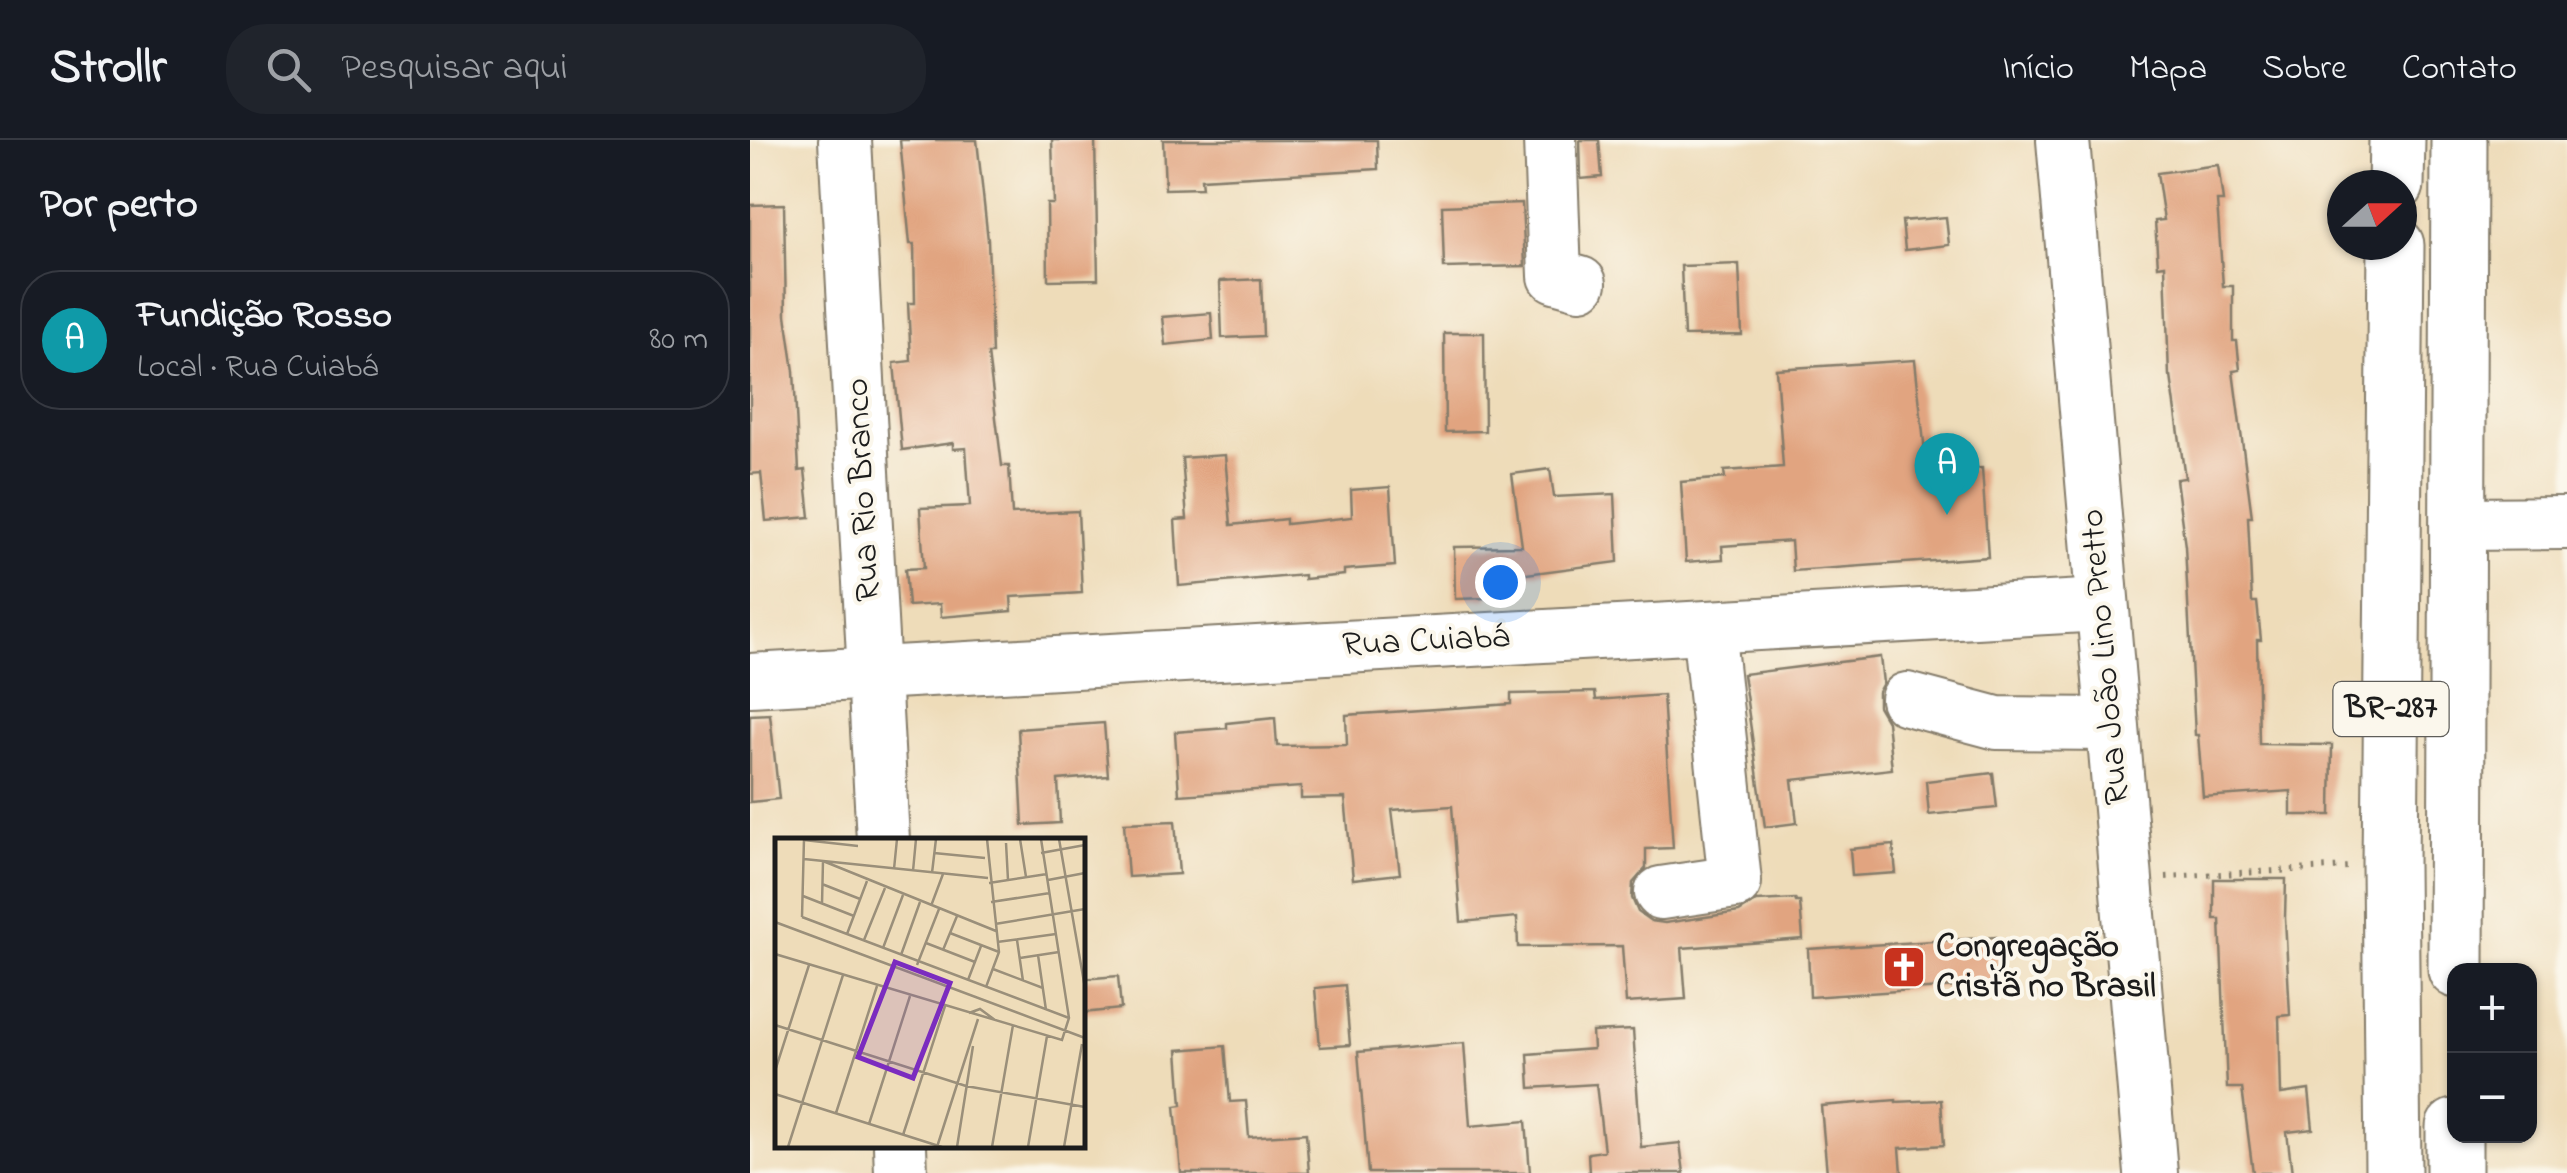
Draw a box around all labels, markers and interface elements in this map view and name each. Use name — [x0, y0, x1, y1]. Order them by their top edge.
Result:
search box — [226, 24, 926, 114]
text: Strollr — [50, 34, 166, 104]
text: Pesquisar aqui — [341, 41, 568, 97]
icon: search — [261, 42, 316, 97]
text: Início — [2002, 44, 2074, 95]
text: Mapa — [2129, 44, 2207, 95]
text: Sobre — [2262, 44, 2347, 95]
text: Contato — [2402, 44, 2517, 95]
north arrow — [2327, 170, 2417, 260]
text: Por perto — [40, 175, 198, 236]
text: Fundição Rosso — [137, 289, 392, 345]
text: A — [65, 317, 84, 364]
text: 80 m — [649, 317, 708, 364]
text: Local · Rua Cuiabá — [137, 345, 378, 392]
street label: Rua Rio Branco — [833, 377, 895, 603]
pin: A — [1914, 432, 1980, 515]
street label: Rua João Lino Pretto — [2068, 507, 2144, 807]
your location — [1475, 557, 1526, 608]
street label: Rua Cuiabá — [1341, 612, 1511, 672]
road number: BR-287 — [2334, 682, 2448, 736]
inset map — [775, 838, 1085, 1148]
place label: Congregação Cristã no Brasil — [1936, 922, 2156, 1013]
church icon: Congregação Cristã no Brasil — [1881, 944, 1927, 990]
map controls — [2447, 963, 2537, 1143]
button: + — [2447, 963, 2537, 1053]
button: − — [2447, 1053, 2537, 1143]

